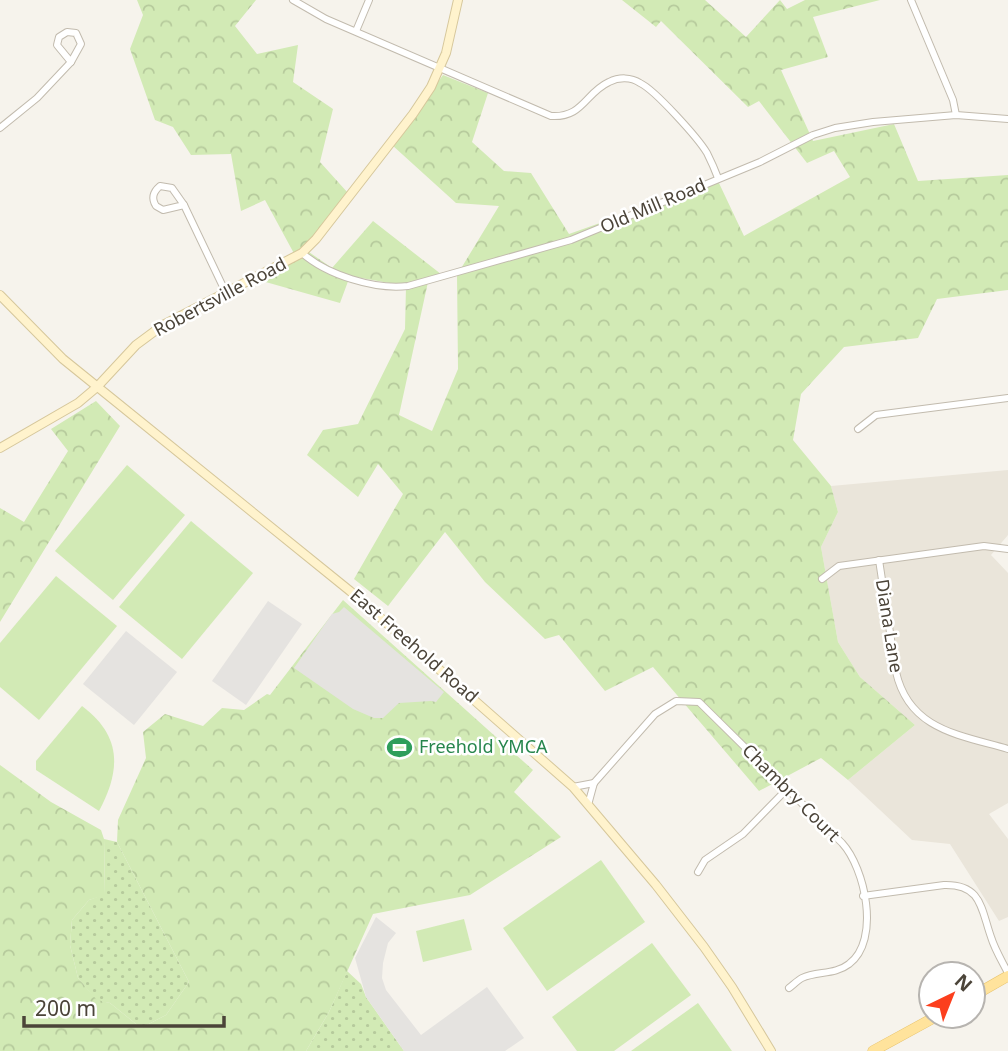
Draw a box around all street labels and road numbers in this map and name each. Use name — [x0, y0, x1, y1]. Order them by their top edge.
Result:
street label: Old Mill Road — [596, 172, 709, 238]
street label: Robertsville Road — [149, 251, 290, 341]
street label: Diana Lane — [871, 577, 909, 674]
street label: East Freehold Road — [346, 583, 484, 708]
street label: Chambry Court — [738, 738, 846, 847]

